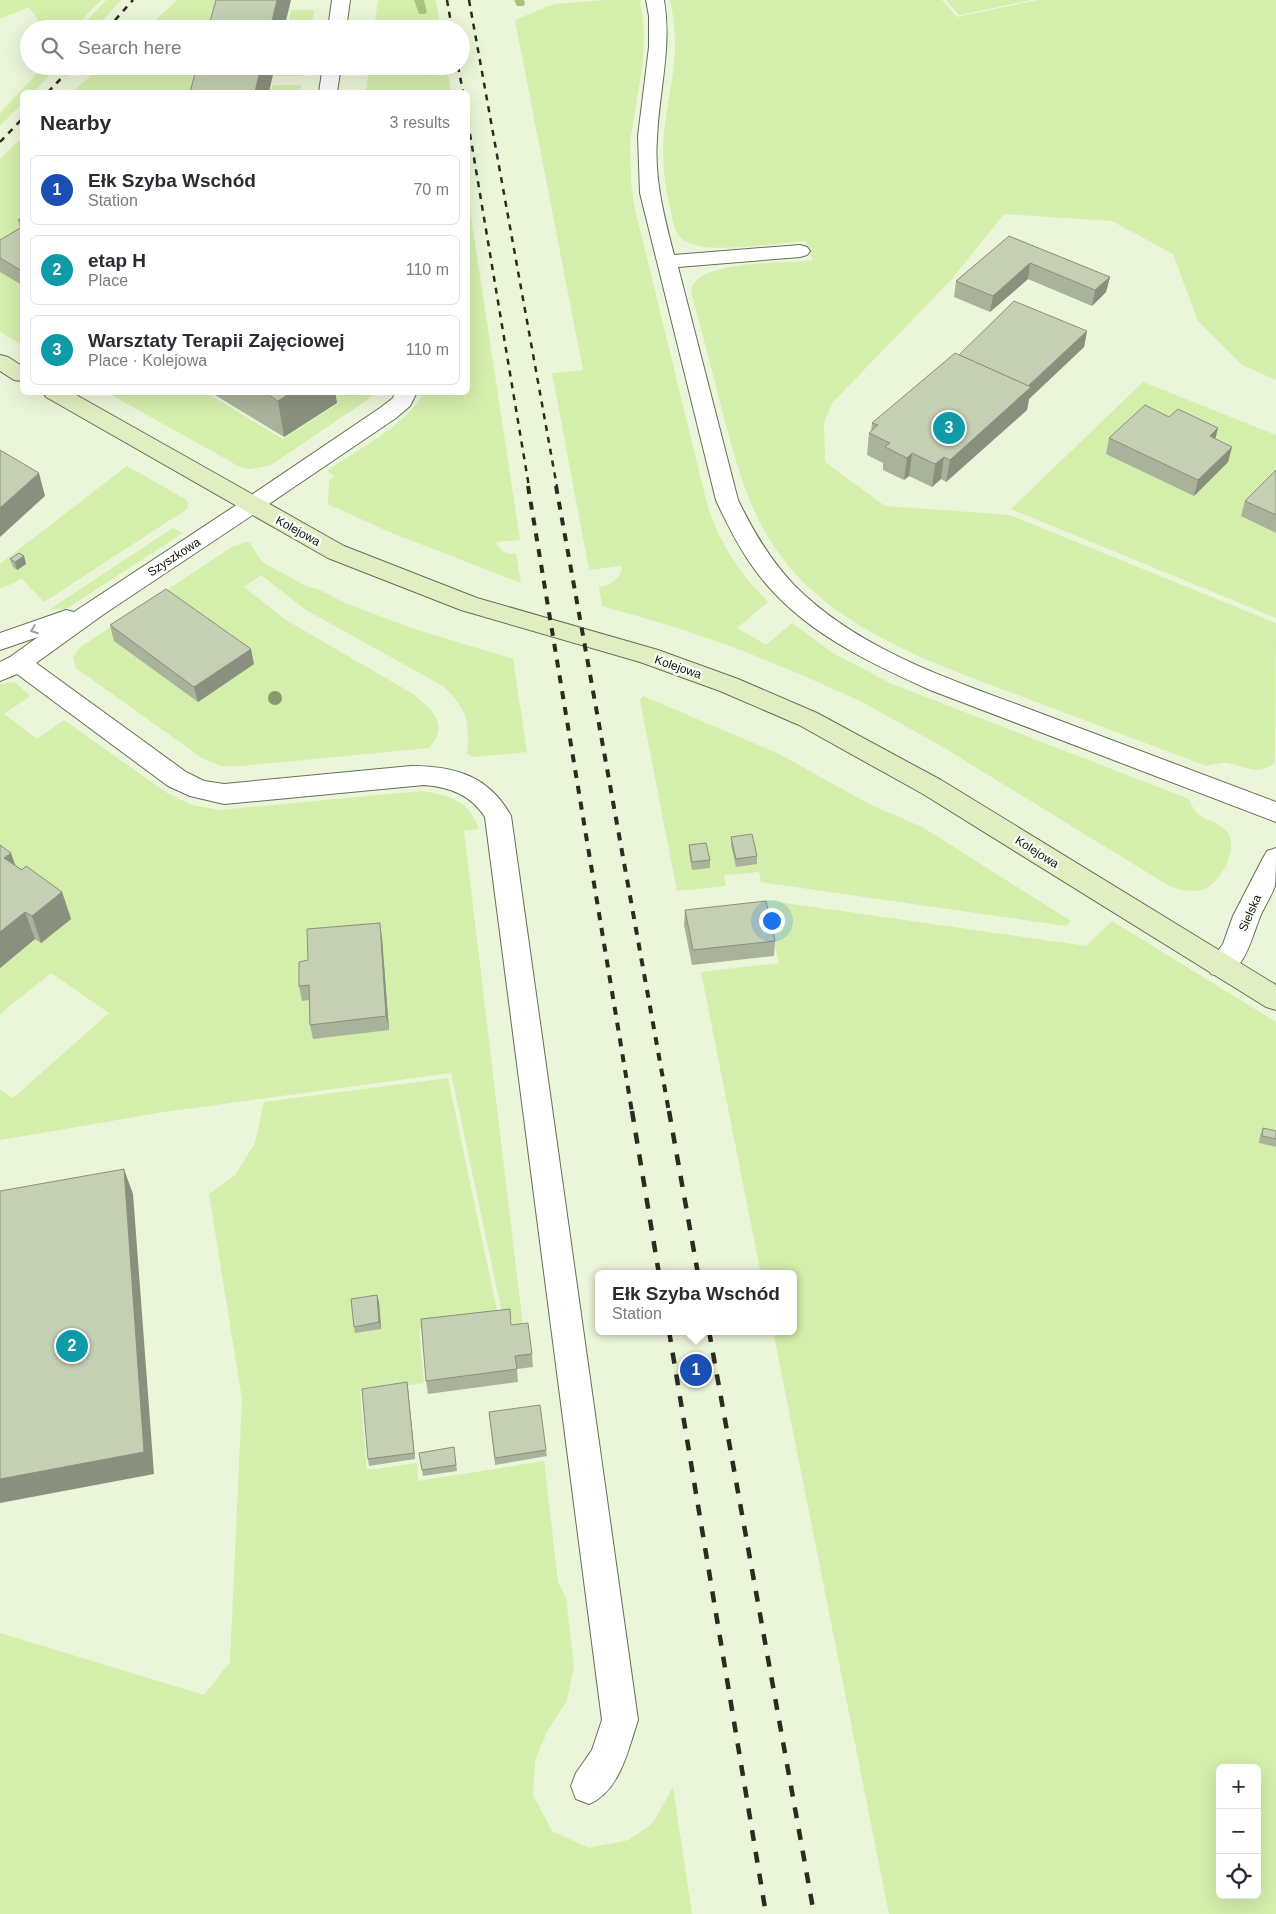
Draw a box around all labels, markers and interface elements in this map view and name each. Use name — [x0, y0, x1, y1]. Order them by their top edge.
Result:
search box — [20, 20, 470, 75]
icon: search — [38, 34, 66, 62]
text: Search here — [78, 37, 182, 58]
text: Nearby — [40, 111, 111, 134]
text: 3 results — [390, 114, 450, 131]
text: Ełk Szyba Wschód — [88, 170, 256, 191]
text: 1 — [53, 181, 61, 198]
text: 70 m — [413, 181, 449, 198]
text: Station — [88, 192, 138, 209]
text: etap H — [88, 250, 146, 271]
text: 2 — [53, 261, 61, 278]
text: 110 m — [406, 261, 449, 278]
text: Place — [88, 272, 128, 289]
text: Warsztaty Terapii Zajęciowej — [88, 330, 345, 351]
text: 3 — [53, 341, 61, 358]
text: 110 m — [406, 341, 449, 358]
text: Place · Kolejowa — [88, 352, 207, 369]
pin: 3 — [933, 409, 965, 447]
street label: Kolejowa — [273, 513, 323, 549]
street label: Szyszkowa — [145, 535, 203, 579]
one-way arrow — [30, 624, 38, 634]
street label: Kolejowa — [653, 652, 704, 682]
street label: Kolejowa — [1013, 833, 1062, 871]
street label: Sielska — [1236, 892, 1264, 934]
your location — [759, 908, 785, 934]
popup — [595, 1270, 797, 1335]
text: Ełk Szyba Wschód — [612, 1283, 780, 1304]
text: Station — [612, 1305, 662, 1322]
pin: 2 — [56, 1327, 88, 1365]
pin: 1 — [680, 1351, 712, 1389]
map controls — [1216, 1764, 1261, 1899]
button: + — [1216, 1764, 1261, 1809]
button: − — [1216, 1809, 1261, 1854]
button: locate — [1216, 1854, 1261, 1899]

